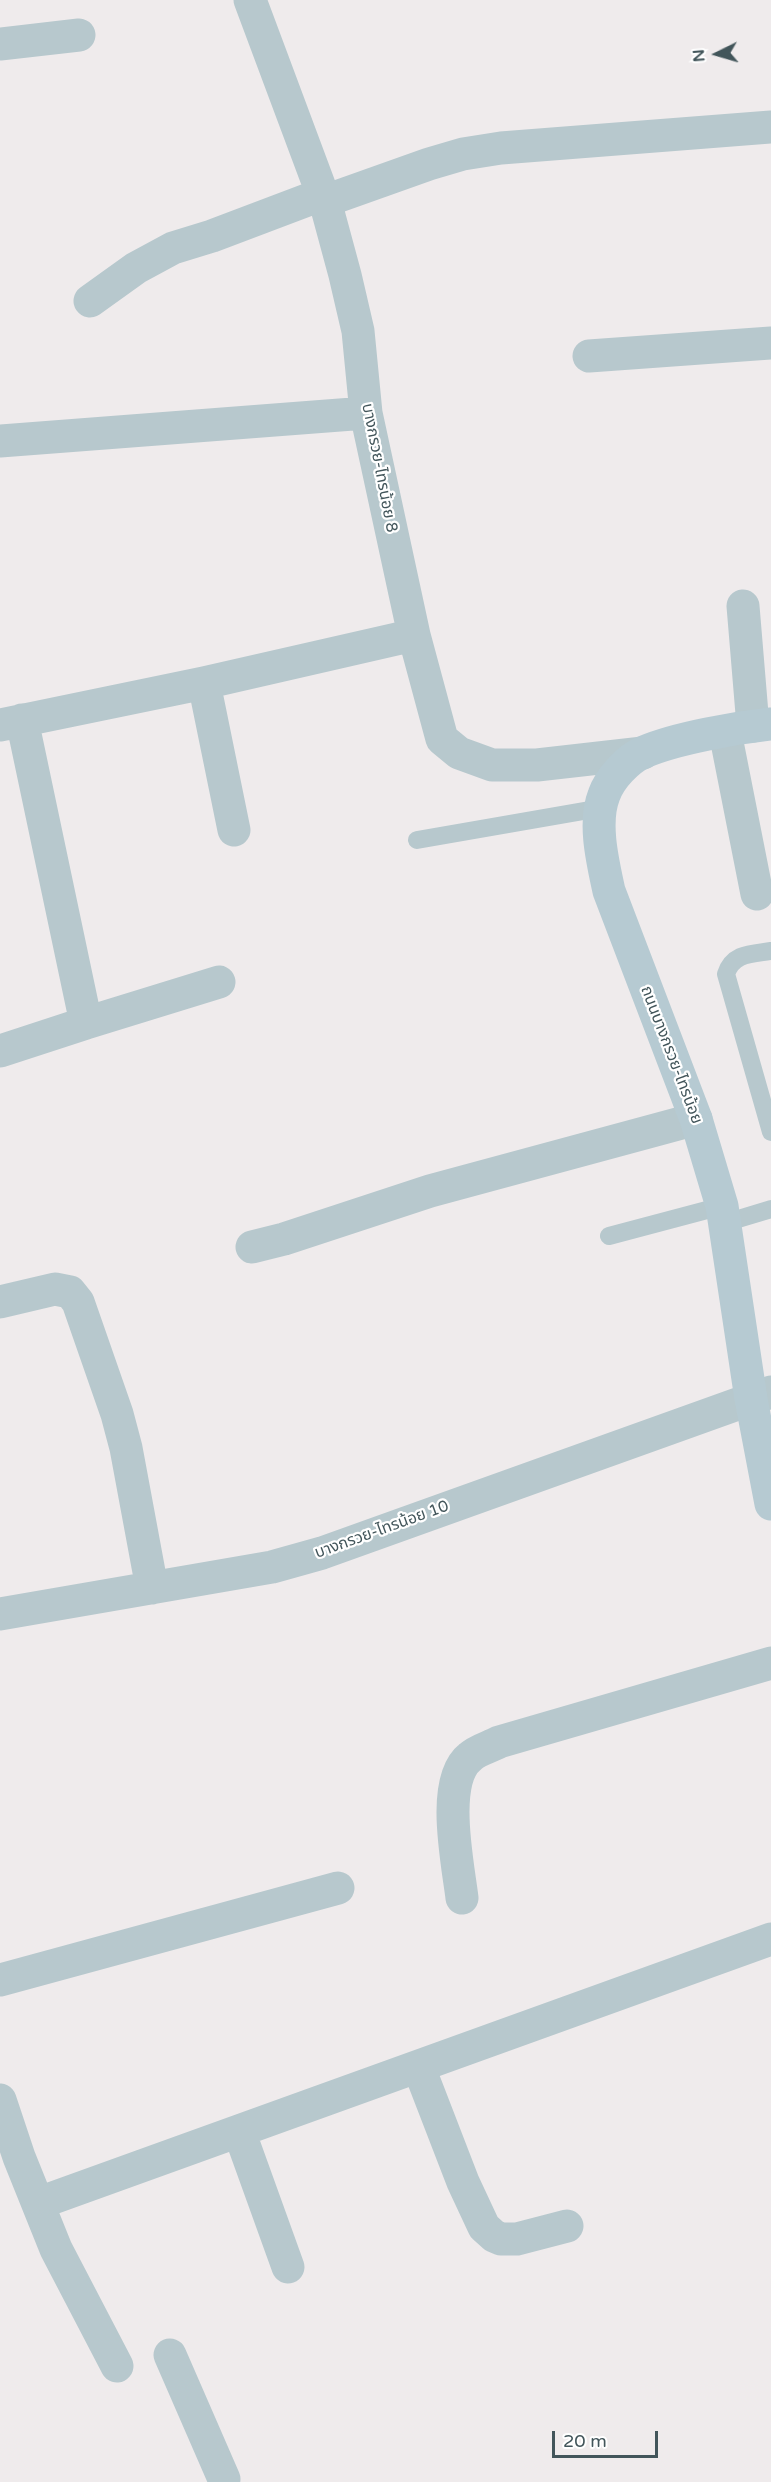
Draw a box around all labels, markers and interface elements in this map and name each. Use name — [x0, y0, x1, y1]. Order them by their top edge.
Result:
north arrow — [687, 24, 747, 84]
text: N — [689, 48, 710, 63]
street label: บางกรวย-ไทรน้อย 8 — [357, 402, 401, 534]
street label: ถนนบางกรวย-ไทรน้อย — [636, 983, 706, 1127]
street label: บางกรวย-ไทรน้อย 10 — [312, 1497, 452, 1563]
scale bar — [555, 2419, 662, 2457]
text: 20 m — [563, 2430, 607, 2452]

